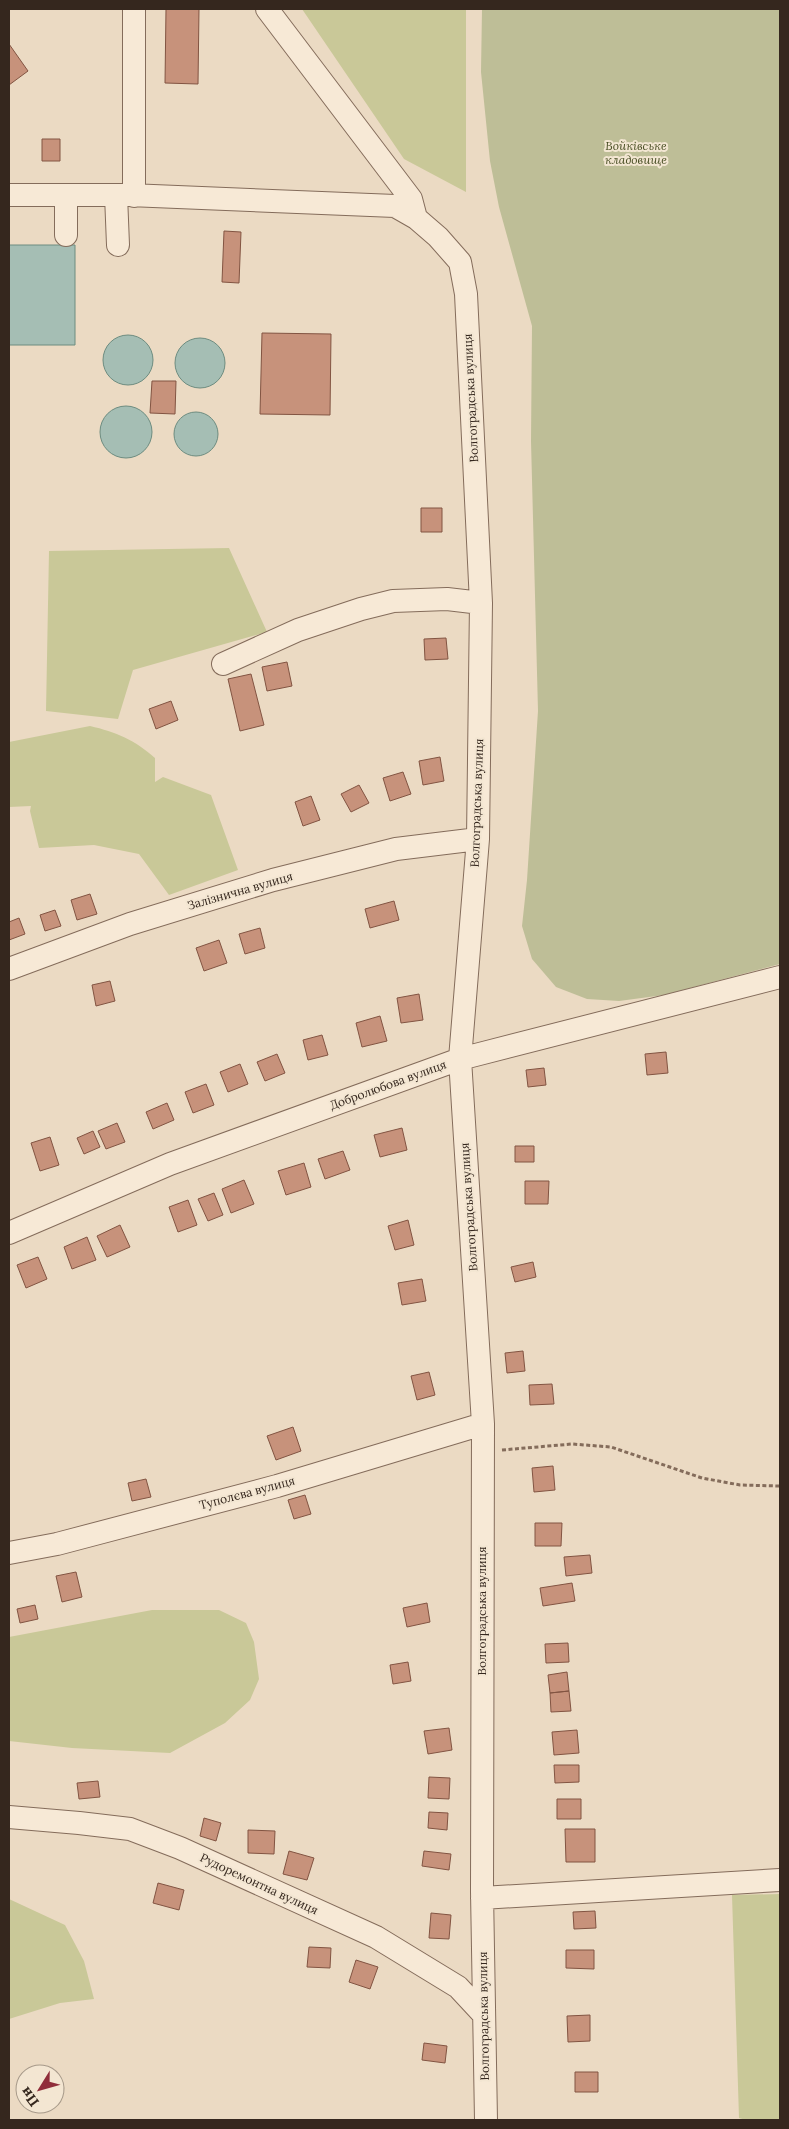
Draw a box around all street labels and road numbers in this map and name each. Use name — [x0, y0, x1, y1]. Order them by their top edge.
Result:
street label: Волгоградська вулиця — [460, 333, 481, 463]
street label: Волгоградська вулиця — [467, 738, 486, 868]
street label: Залізнична вулиця — [185, 868, 294, 913]
street label: Добролюбова вулиця — [327, 1056, 448, 1113]
street label: Волгоградська вулиця — [457, 1142, 480, 1272]
street label: Туполєва вулиця — [197, 1473, 296, 1513]
street label: Волгоградська вулиця — [474, 1547, 489, 1675]
street label: Рудоремонтна вулиця — [198, 1850, 321, 1918]
street label: Волгоградська вулиця — [475, 1951, 492, 2081]

